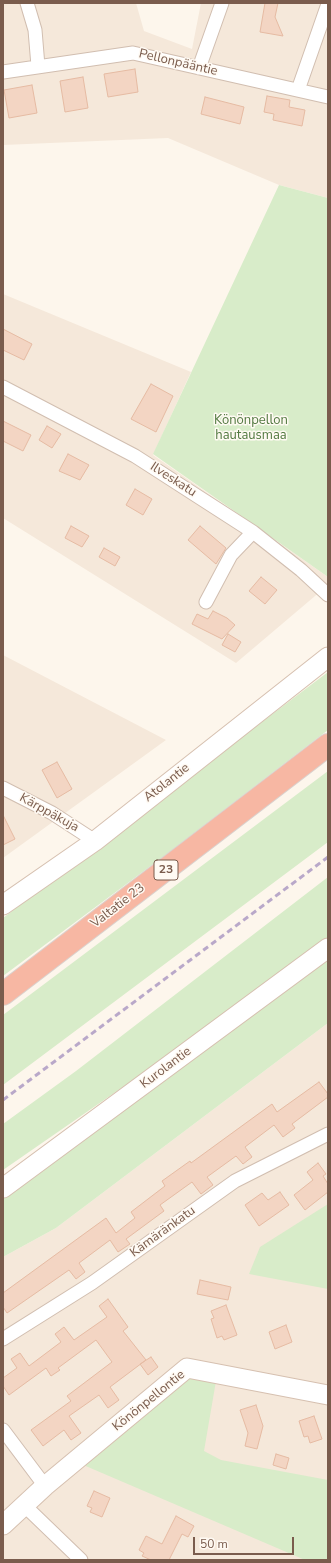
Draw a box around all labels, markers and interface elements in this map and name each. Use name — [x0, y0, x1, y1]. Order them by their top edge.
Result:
street label: Pellonpääntie — [137, 46, 219, 80]
park label: Könönpellon hautausmaa — [214, 413, 288, 444]
street label: Ilveskatu — [147, 459, 199, 501]
street label: Atolantie — [141, 760, 193, 806]
street label: Kärppäkuja — [17, 790, 81, 836]
road number: 23 — [154, 860, 178, 880]
street label: Valtatie 23 — [88, 880, 148, 932]
street label: Kurolantie — [137, 1044, 195, 1092]
street label: Kämäränkatu — [127, 1203, 199, 1261]
street label: Könönpellontie — [110, 1367, 188, 1435]
scale bar — [195, 1529, 296, 1555]
text: 50 m — [200, 1536, 228, 1552]

